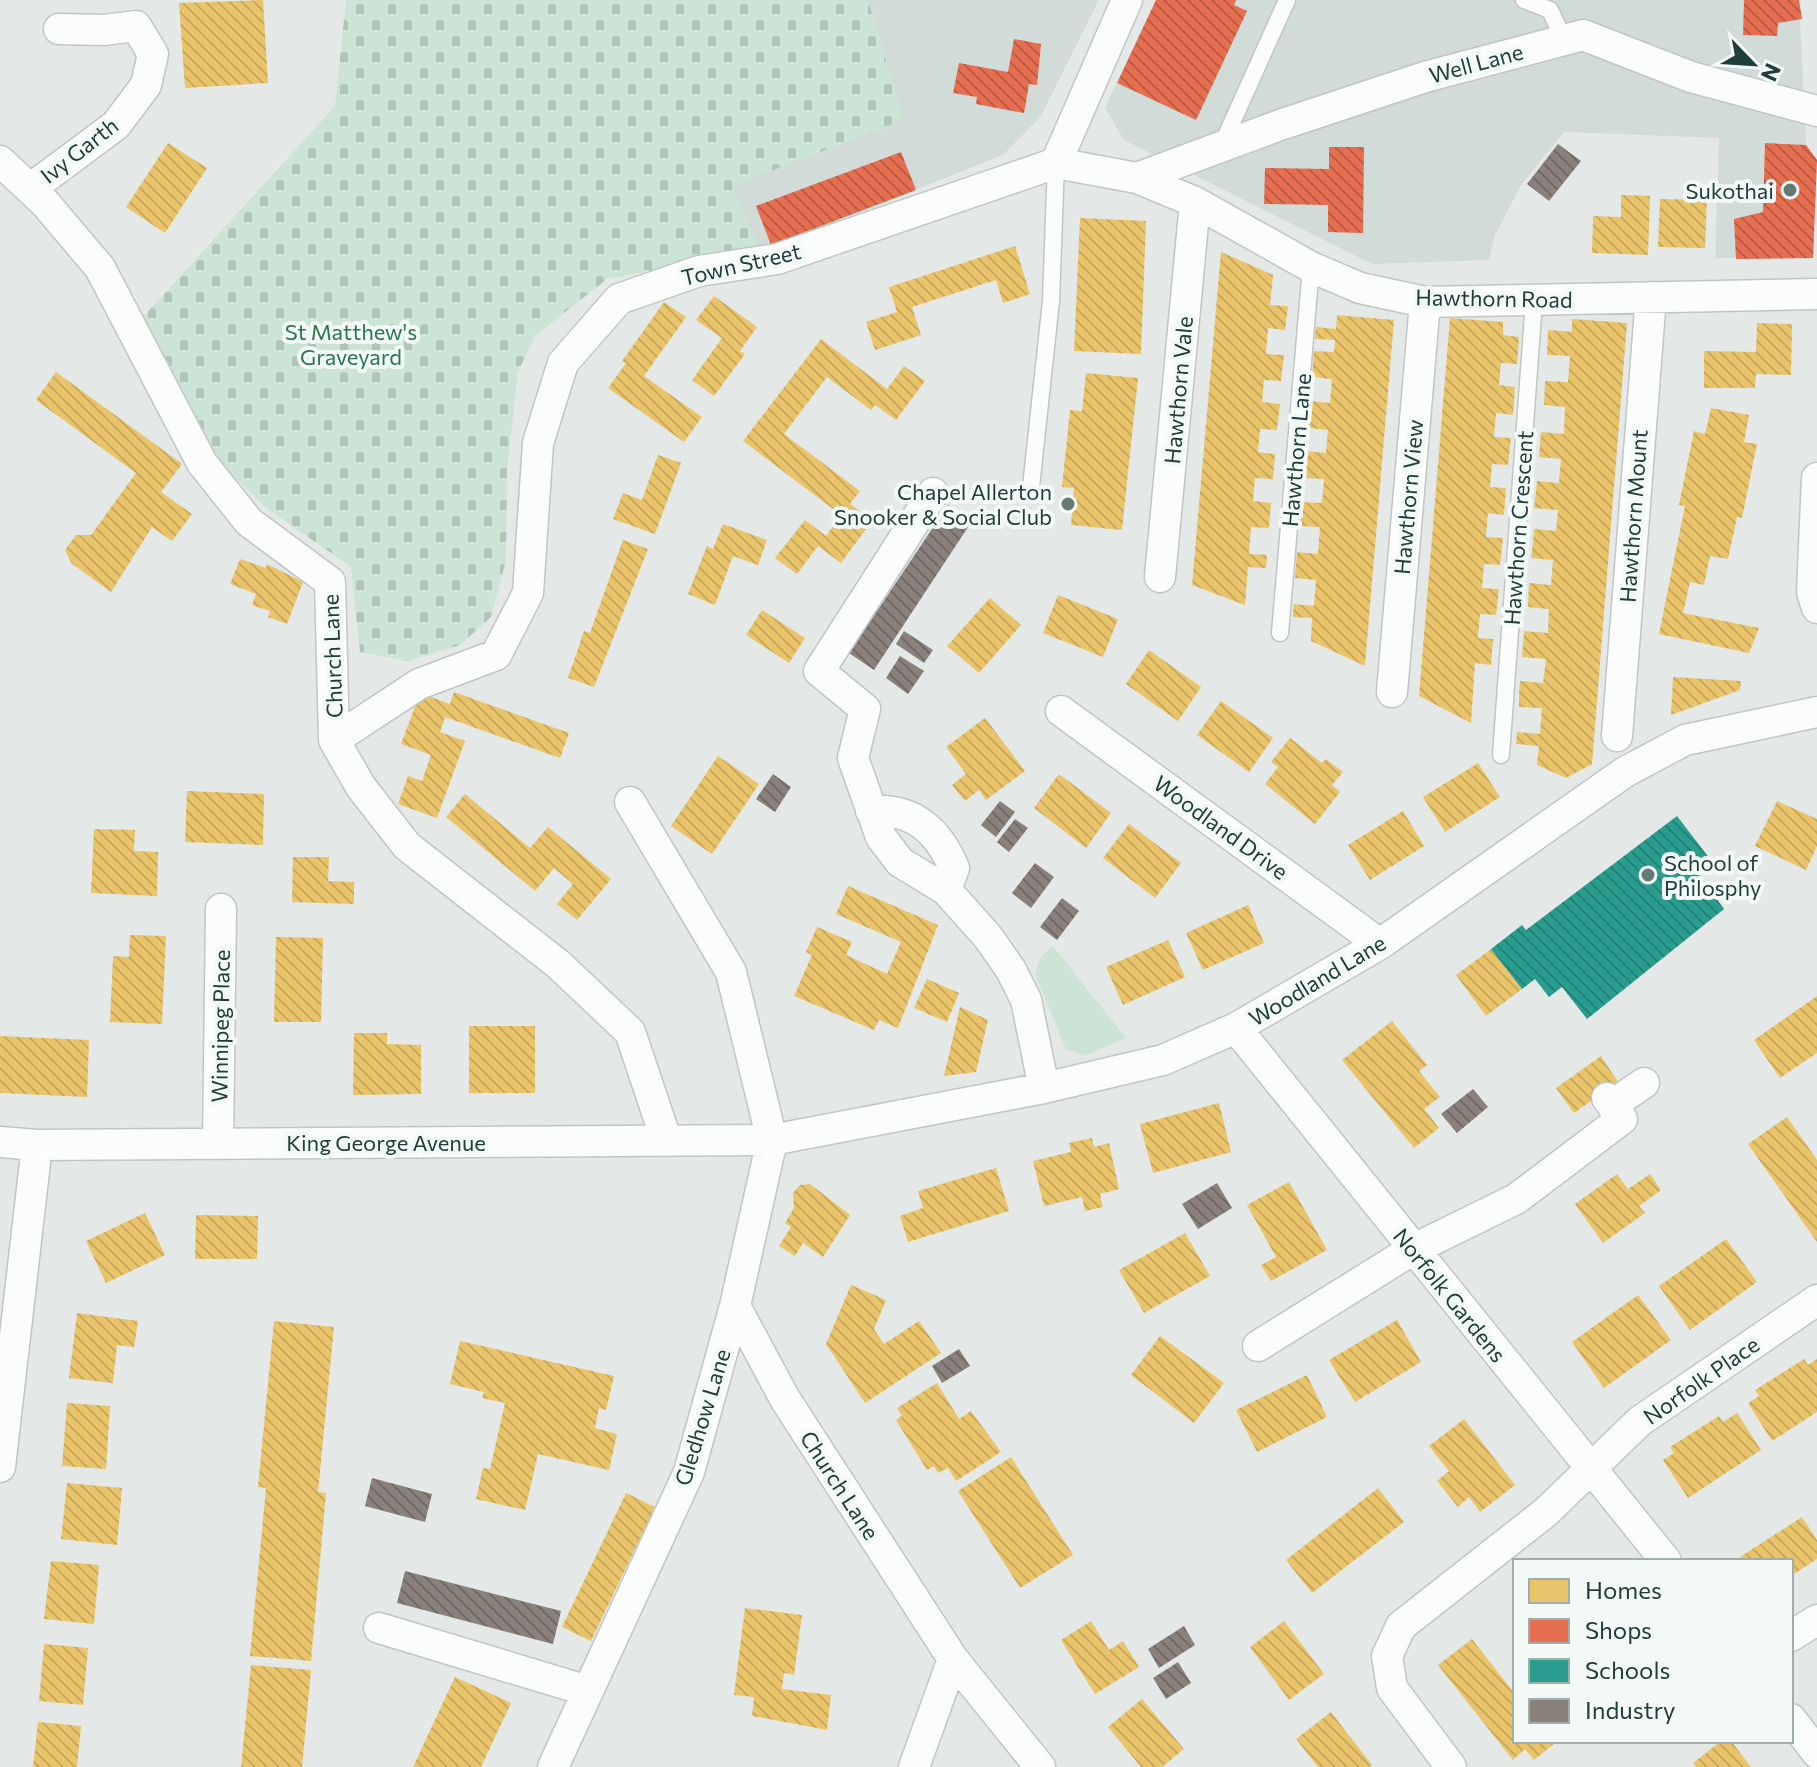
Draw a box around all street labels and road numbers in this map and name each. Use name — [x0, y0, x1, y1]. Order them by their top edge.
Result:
street label: Well Lane — [1426, 38, 1526, 88]
street label: Ivy Garth — [35, 111, 123, 189]
street label: Town Street — [679, 237, 803, 291]
street label: Hawthorn Road — [1415, 283, 1573, 313]
street label: Hawthorn Vale — [1158, 315, 1198, 465]
street label: Hawthorn Lane — [1276, 372, 1316, 528]
street label: Hawthorn View — [1388, 418, 1428, 576]
street label: Hawthorn Mount — [1613, 428, 1653, 604]
street label: Hawthorn Crescent — [1498, 430, 1538, 626]
street label: Church Lane — [316, 593, 348, 719]
street label: Woodland Drive — [1148, 769, 1294, 885]
street label: Woodland Lane — [1244, 929, 1390, 1031]
street label: Winnipeg Place — [205, 949, 235, 1103]
street label: King George Avenue — [286, 1129, 486, 1156]
street label: Norfolk Gardens — [1388, 1223, 1512, 1367]
street label: Norfolk Place — [1638, 1330, 1764, 1430]
street label: Gledhow Lane — [668, 1345, 736, 1489]
street label: Church Lane — [795, 1425, 885, 1545]

